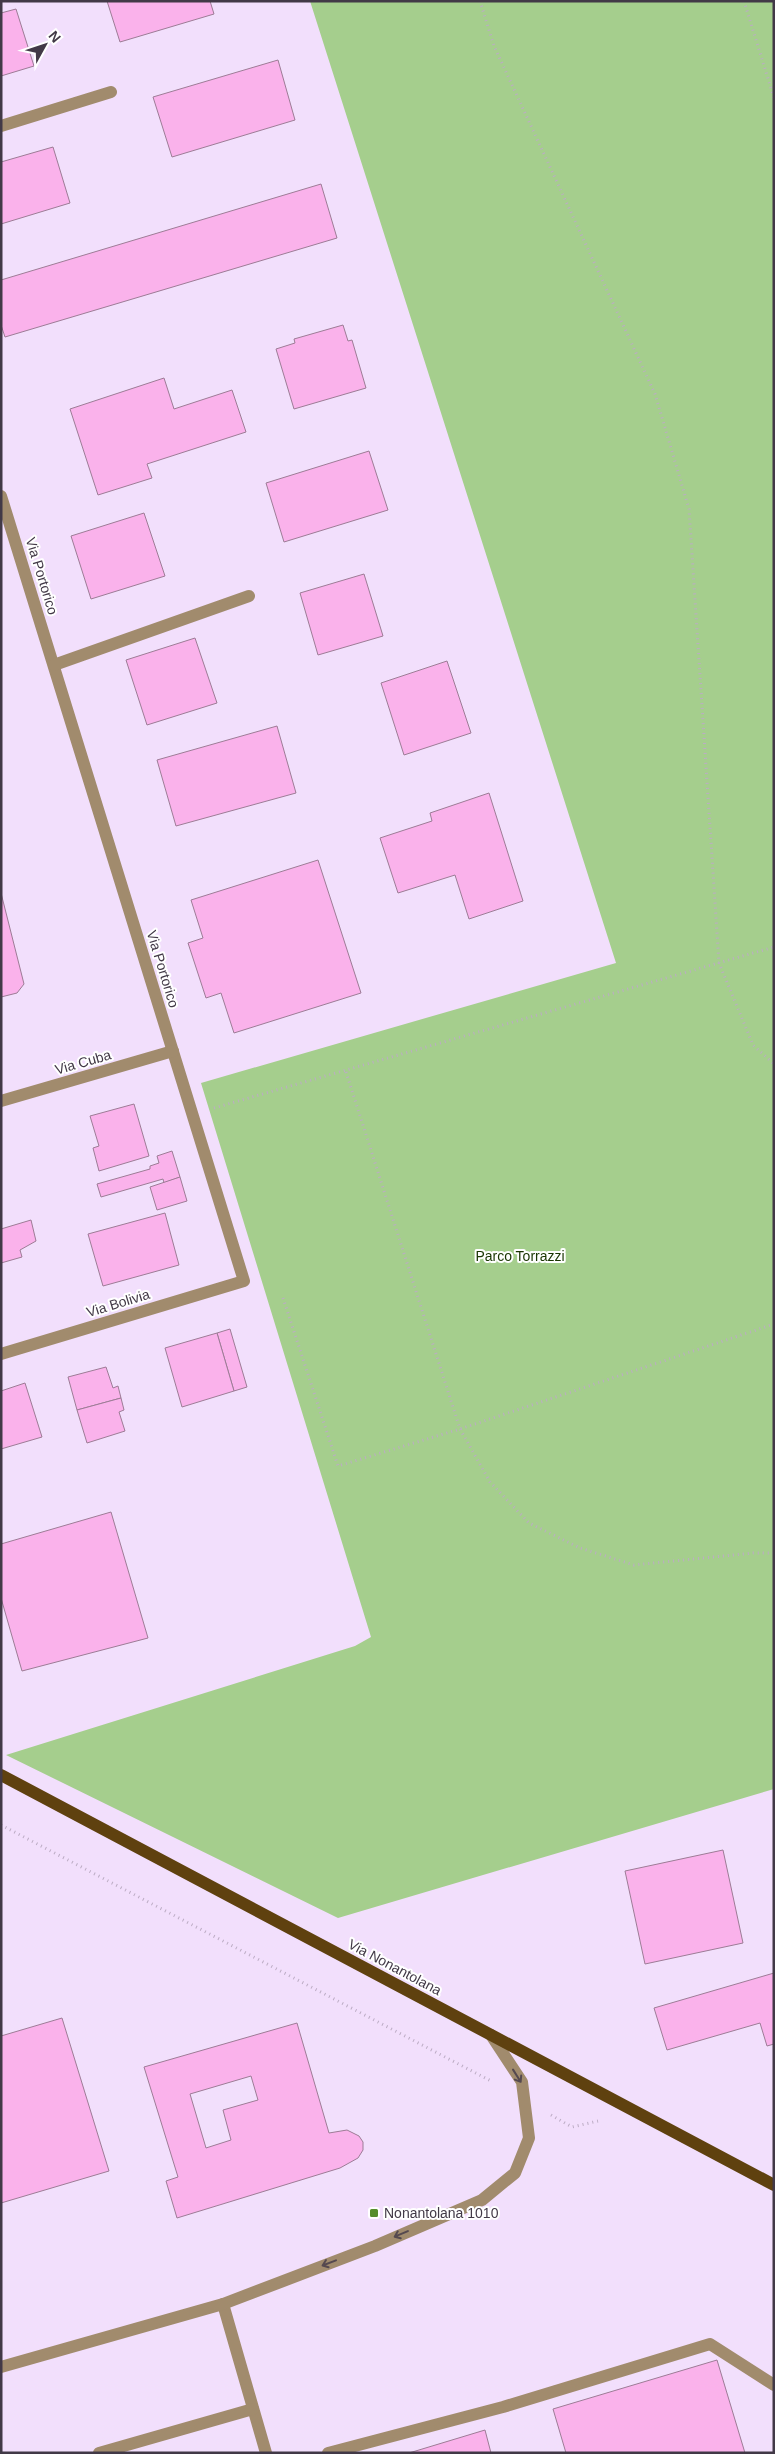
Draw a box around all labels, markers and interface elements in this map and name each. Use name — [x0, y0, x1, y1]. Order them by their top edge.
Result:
north arrow — [20, 20, 70, 70]
text: N — [46, 28, 64, 46]
street label: Via Portorico — [23, 535, 61, 617]
street label: Via Portorico — [144, 928, 182, 1010]
street label: Via Cuba — [53, 1046, 113, 1078]
park label: Parco Torrazzi — [475, 1248, 565, 1264]
street label: Via Bolivia — [85, 1286, 152, 1320]
street label: Via Nonantolana — [346, 1936, 445, 1998]
one-way arrow — [513, 2068, 523, 2082]
place label: Nonantolana 1010 — [384, 2205, 499, 2221]
marker: Nonantolana 1010 — [368, 2207, 380, 2219]
one-way arrow — [394, 2230, 409, 2240]
one-way arrow — [322, 2259, 337, 2268]

